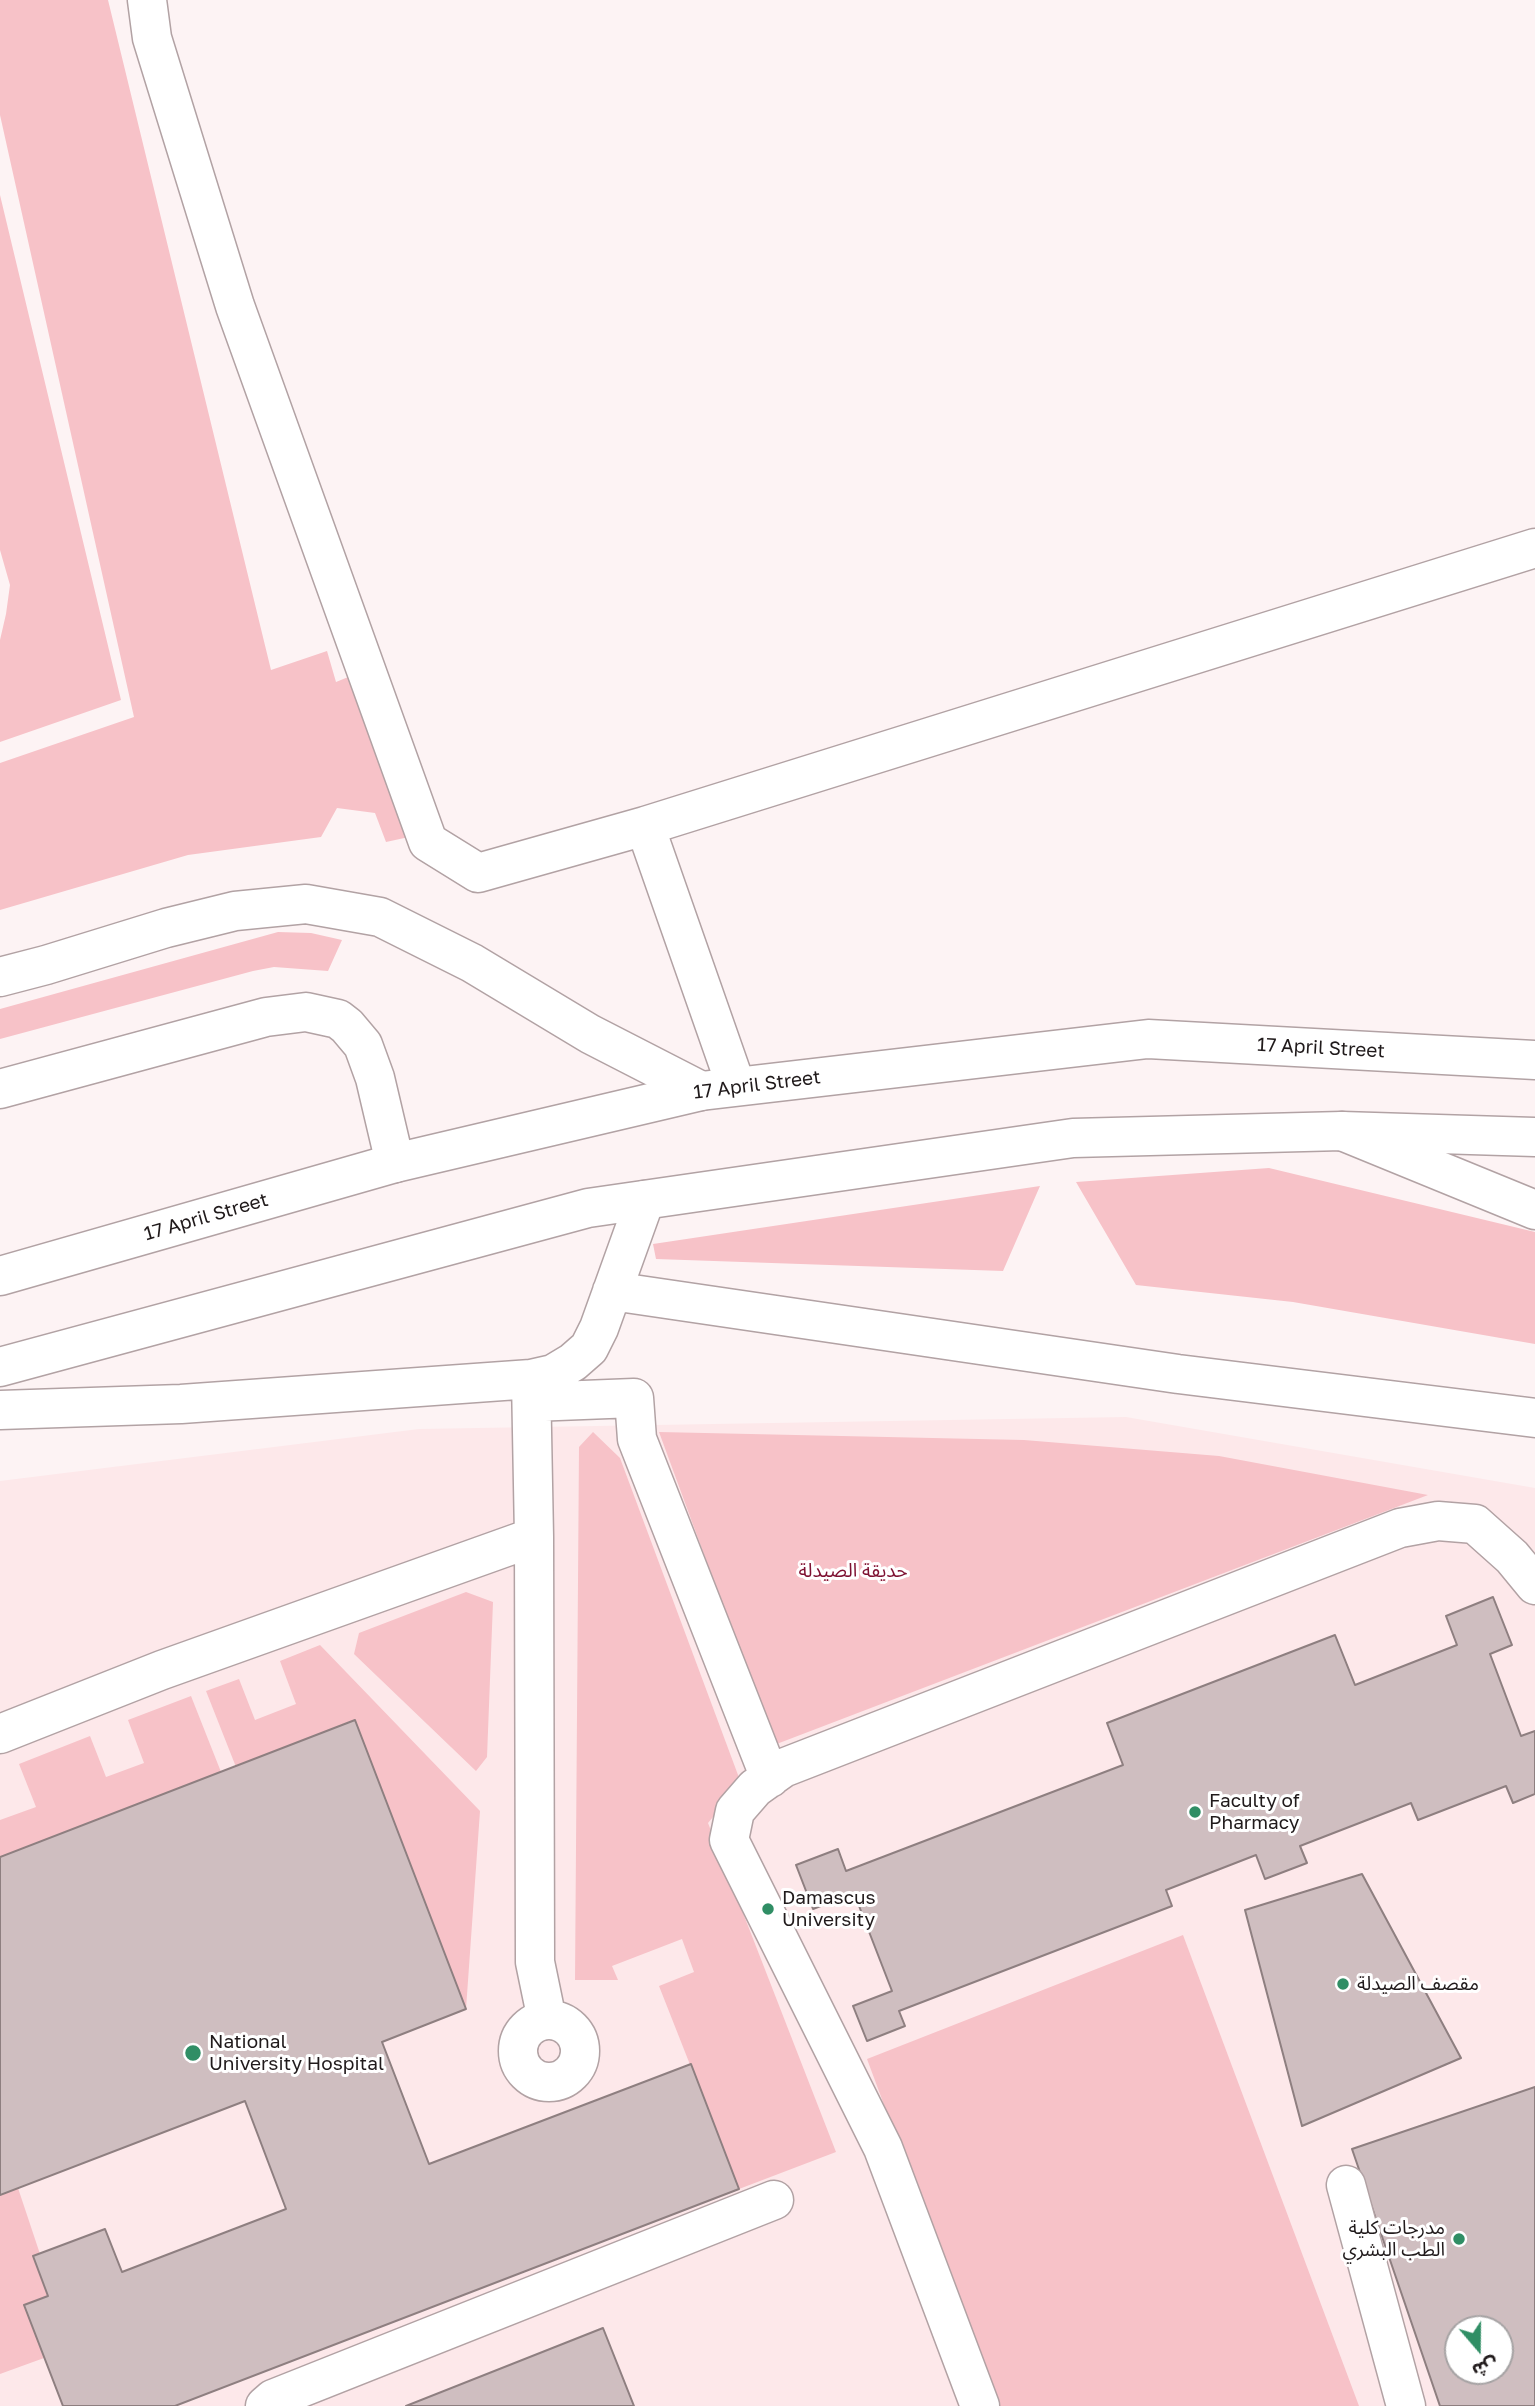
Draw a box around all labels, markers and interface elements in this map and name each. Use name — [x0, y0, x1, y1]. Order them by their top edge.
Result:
street label: 17 April Street — [1256, 1033, 1386, 1063]
street label: 17 April Street — [692, 1066, 822, 1104]
street label: 17 April Street — [141, 1188, 271, 1246]
park label: حديقة الصيدلة — [798, 1560, 908, 1582]
place label: Faculty of Pharmacy — [1209, 1790, 1300, 1834]
marker: Faculty of Pharmacy — [1187, 1804, 1203, 1820]
place label: Damascus University — [782, 1887, 876, 1931]
marker: Damascus University — [760, 1901, 776, 1917]
place label: مقصف الصيدلة — [1357, 1973, 1479, 1995]
marker: مقصف الصيدلة — [1335, 1976, 1351, 1992]
place label: National University Hospital — [209, 2031, 384, 2075]
marker: National University Hospital — [183, 2043, 203, 2063]
place label: مدرجات كلية الطب البشري — [1342, 2217, 1445, 2261]
marker: مدرجات كلية الطب البشري — [1451, 2231, 1467, 2247]
north arrow — [1444, 2315, 1514, 2385]
text: ش — [1470, 2353, 1502, 2384]

